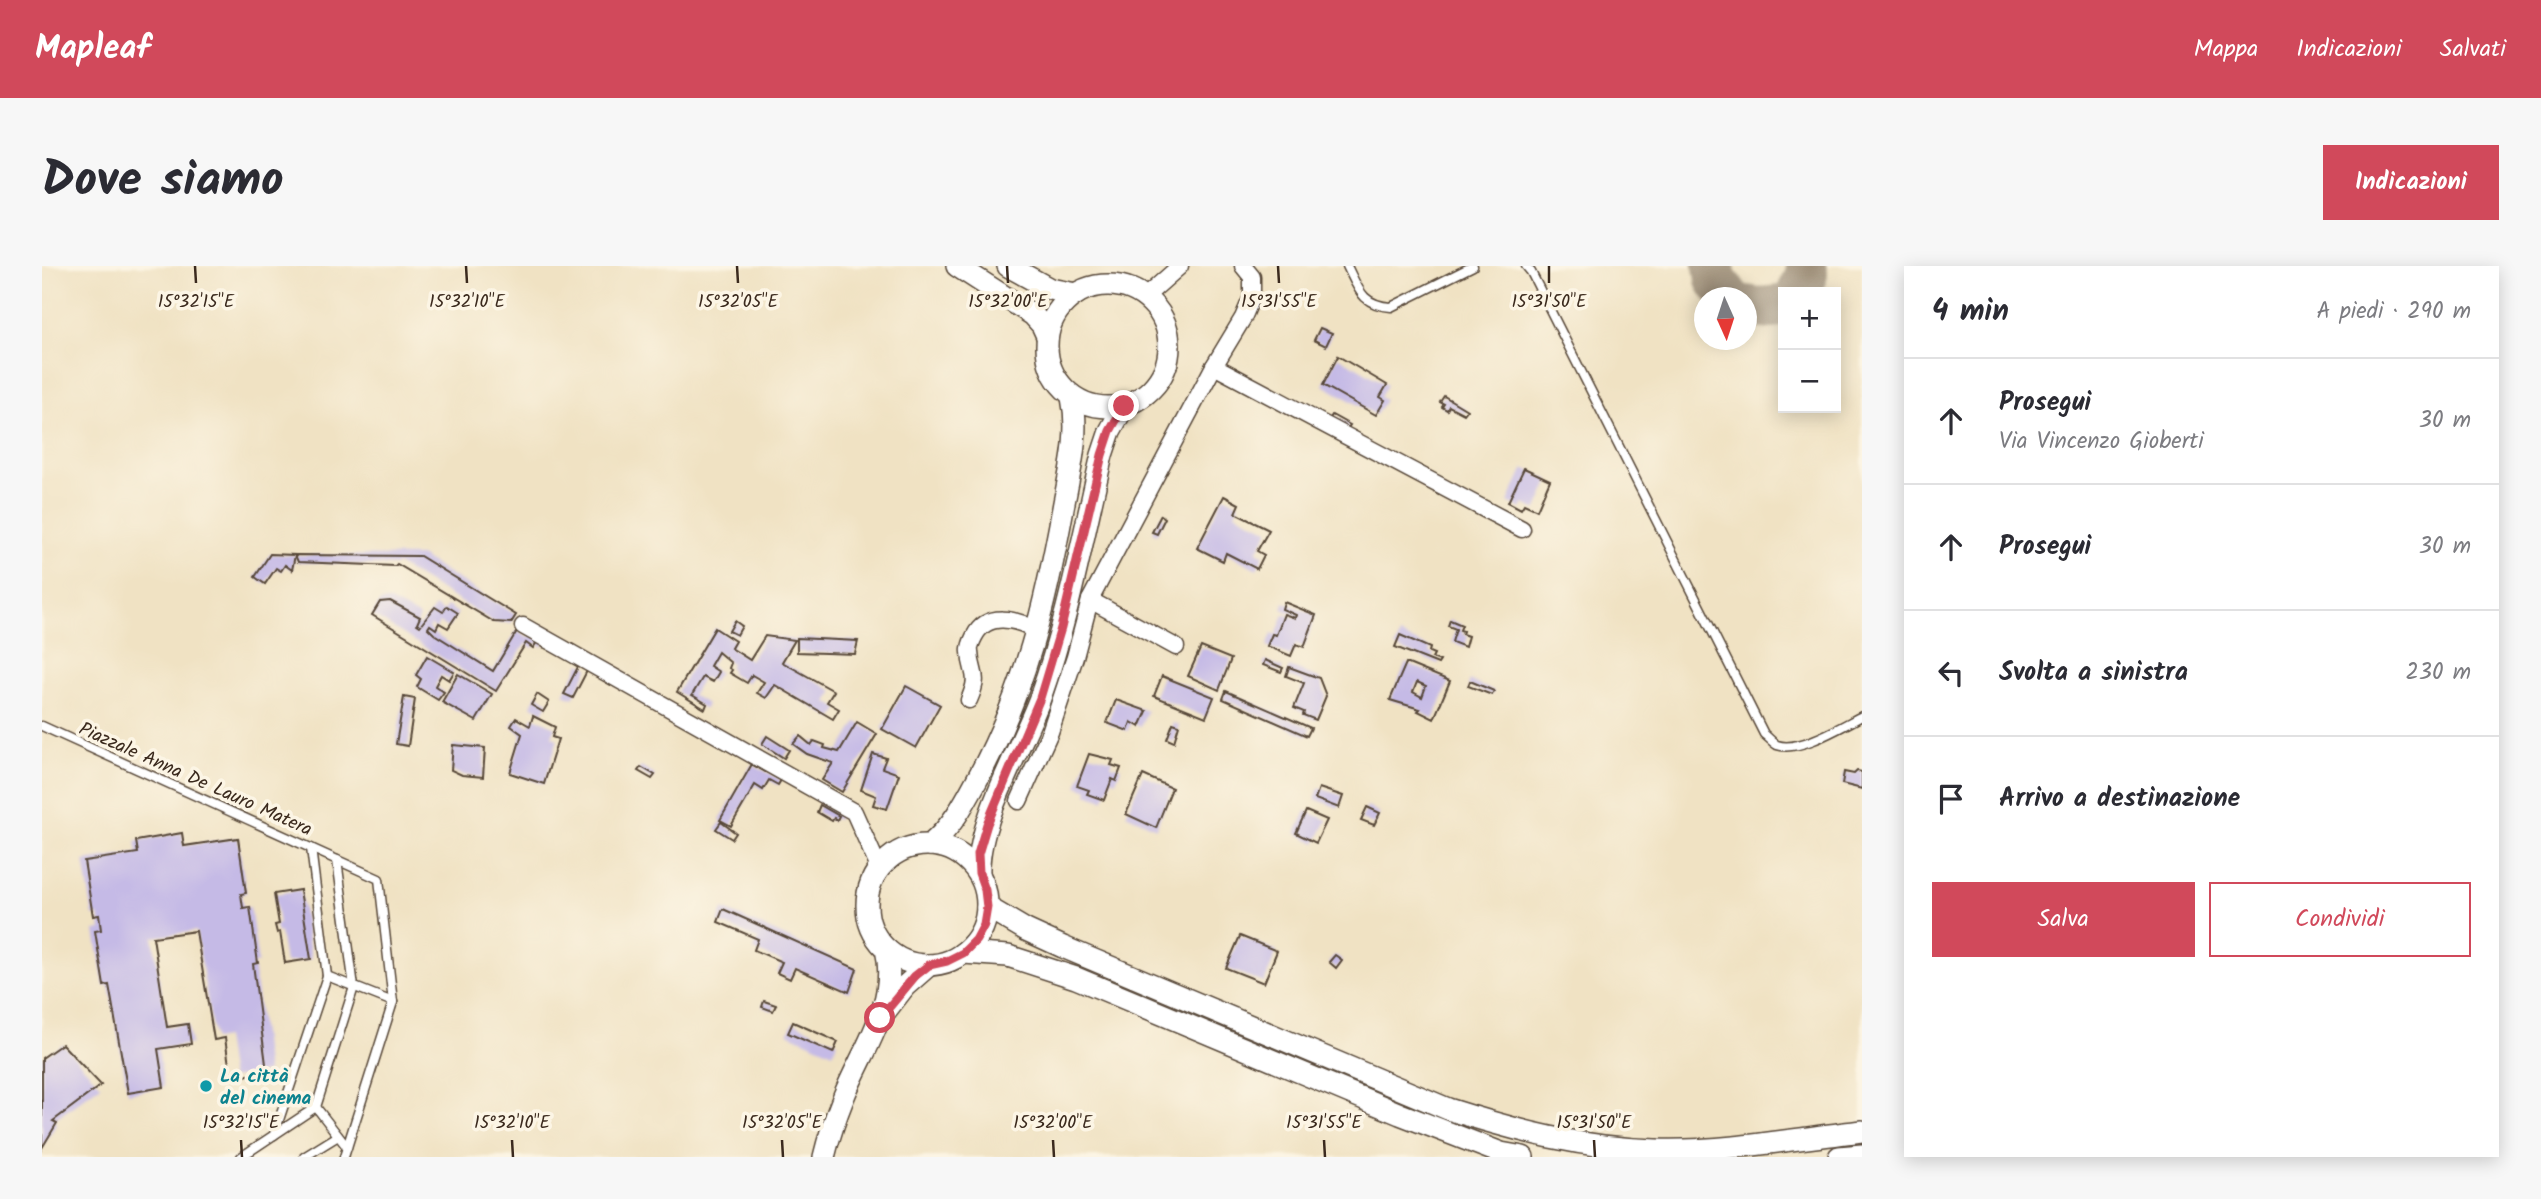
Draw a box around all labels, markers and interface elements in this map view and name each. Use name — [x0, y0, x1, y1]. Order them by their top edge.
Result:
text: Mapleaf — [35, 23, 151, 76]
text: Mappa — [2194, 30, 2258, 69]
text: Indicazioni — [2296, 30, 2402, 69]
text: Salvati — [2440, 30, 2506, 69]
text: Dove siamo — [42, 143, 284, 221]
button: Indicazioni — [2323, 145, 2499, 220]
north arrow — [1694, 287, 1757, 350]
map controls — [1778, 287, 1841, 413]
button: + — [1778, 287, 1841, 350]
text: 15°32'15"E — [158, 288, 235, 317]
text: 15°32'10"E — [429, 288, 505, 317]
text: 15°32'05"E — [698, 288, 778, 317]
text: 15°32'00"E — [968, 288, 1048, 317]
text: 15°31'55"E — [1241, 288, 1317, 317]
text: 15°31'50"E — [1511, 288, 1587, 317]
text: 4 min — [1932, 288, 2009, 336]
text: A piedi · 290 m — [2317, 294, 2471, 330]
button: − — [1778, 350, 1841, 413]
text: Prosegui — [1999, 382, 2091, 424]
route end — [1108, 390, 1139, 421]
icon: ahead — [1932, 402, 1970, 440]
text: 30 m — [2419, 403, 2471, 439]
text: Via Vincenzo Gioberti — [1999, 424, 2204, 460]
text: Prosegui — [1999, 526, 2091, 568]
icon: ahead — [1932, 528, 1970, 566]
text: 30 m — [2419, 529, 2471, 565]
text: Svolta a sinistra — [1999, 652, 2188, 694]
icon: left — [1932, 654, 1970, 692]
text: 230 m — [2405, 655, 2471, 691]
street label: Piazzale Anna De Lauro Matera — [74, 715, 317, 845]
text: Arrivo a destinazione — [1999, 778, 2240, 820]
icon: arrive — [1932, 780, 1970, 818]
button: Salva — [1932, 882, 2195, 957]
button: Condividi — [2209, 882, 2471, 957]
route start — [864, 1002, 895, 1033]
place label: La città del cinema — [220, 1062, 311, 1114]
marker: La città del cinema — [198, 1078, 214, 1094]
text: 15°32'15"E — [203, 1109, 280, 1138]
text: 15°32'10"E — [474, 1109, 550, 1138]
text: 15°32'05"E — [742, 1109, 822, 1138]
text: 15°32'00"E — [1013, 1109, 1093, 1138]
text: 15°31'55"E — [1286, 1109, 1362, 1138]
text: 15°31'50"E — [1556, 1109, 1632, 1138]

